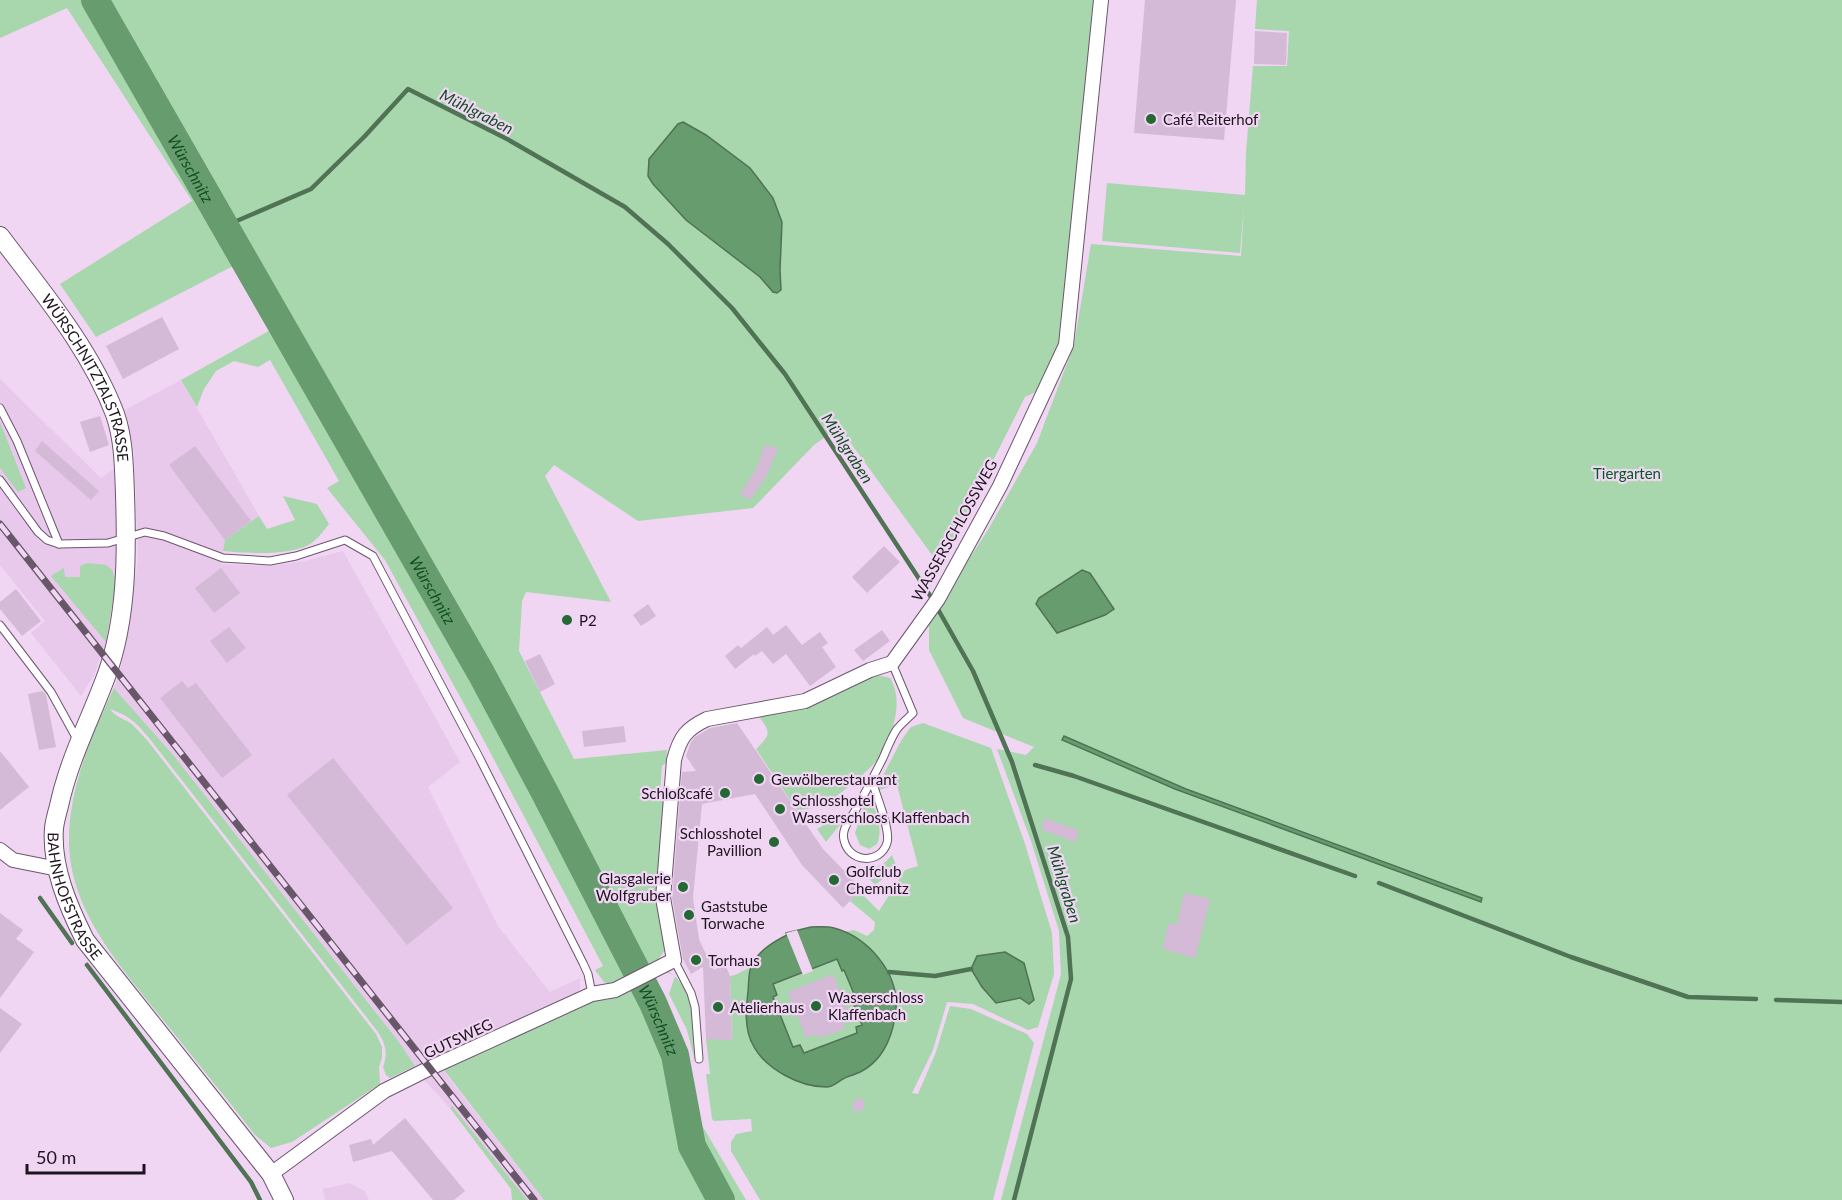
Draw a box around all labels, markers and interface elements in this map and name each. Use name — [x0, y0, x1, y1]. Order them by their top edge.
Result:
water label: Mühlgraben — [437, 84, 517, 138]
place label: Café Reiterhof — [1163, 110, 1259, 128]
marker: Café Reiterhof — [1144, 112, 1158, 126]
water label: Würschnitz — [165, 131, 219, 206]
street label: WÜRSCHNITZTALSTRASSE — [38, 290, 133, 462]
water label: Mühlgraben — [818, 409, 878, 487]
street label: WASSERSCHLOSSWEG — [908, 456, 1001, 604]
park label: Tiergarten — [1593, 464, 1661, 482]
water label: Würschnitz — [406, 552, 460, 628]
place label: P2 — [579, 611, 597, 629]
marker: P2 — [560, 613, 574, 627]
place label: Gewölberestaurant — [771, 770, 898, 788]
marker: Gewölberestaurant — [752, 772, 766, 786]
place label: Schloßcafé — [641, 784, 713, 802]
marker: Schloßcafé — [718, 786, 732, 800]
place label: Schlosshotel Wasserschloss Klaffenbach — [792, 791, 970, 826]
marker: Schlosshotel Wasserschloss Klaffenbach — [773, 802, 787, 816]
place label: Schlosshotel Pavillion — [680, 824, 762, 859]
street label: BAHNHOFSTRASSE — [45, 832, 106, 963]
marker: Schlosshotel Pavillion — [767, 835, 781, 849]
water label: Mühlgraben — [1044, 843, 1086, 925]
place label: Golfclub Chemnitz — [846, 862, 909, 897]
place label: Glasgalerie Wolfgruber — [596, 869, 672, 904]
marker: Golfclub Chemnitz — [827, 873, 841, 887]
marker: Glasgalerie Wolfgruber — [676, 880, 690, 894]
place label: Gaststube Torwache — [701, 897, 768, 932]
marker: Gaststube Torwache — [682, 908, 696, 922]
place label: Torhaus — [708, 951, 760, 969]
marker: Torhaus — [689, 953, 703, 967]
water label: Würschnitz — [636, 981, 684, 1058]
place label: Wasserschloss Klaffenbach — [828, 988, 924, 1023]
place label: Atelierhaus — [730, 998, 804, 1016]
marker: Wasserschloss Klaffenbach — [809, 999, 823, 1013]
marker: Atelierhaus — [711, 1000, 725, 1014]
street label: GUTSWEG — [421, 1014, 495, 1062]
scale bar — [27, 1137, 144, 1175]
text: 50 m — [36, 1146, 76, 1168]

